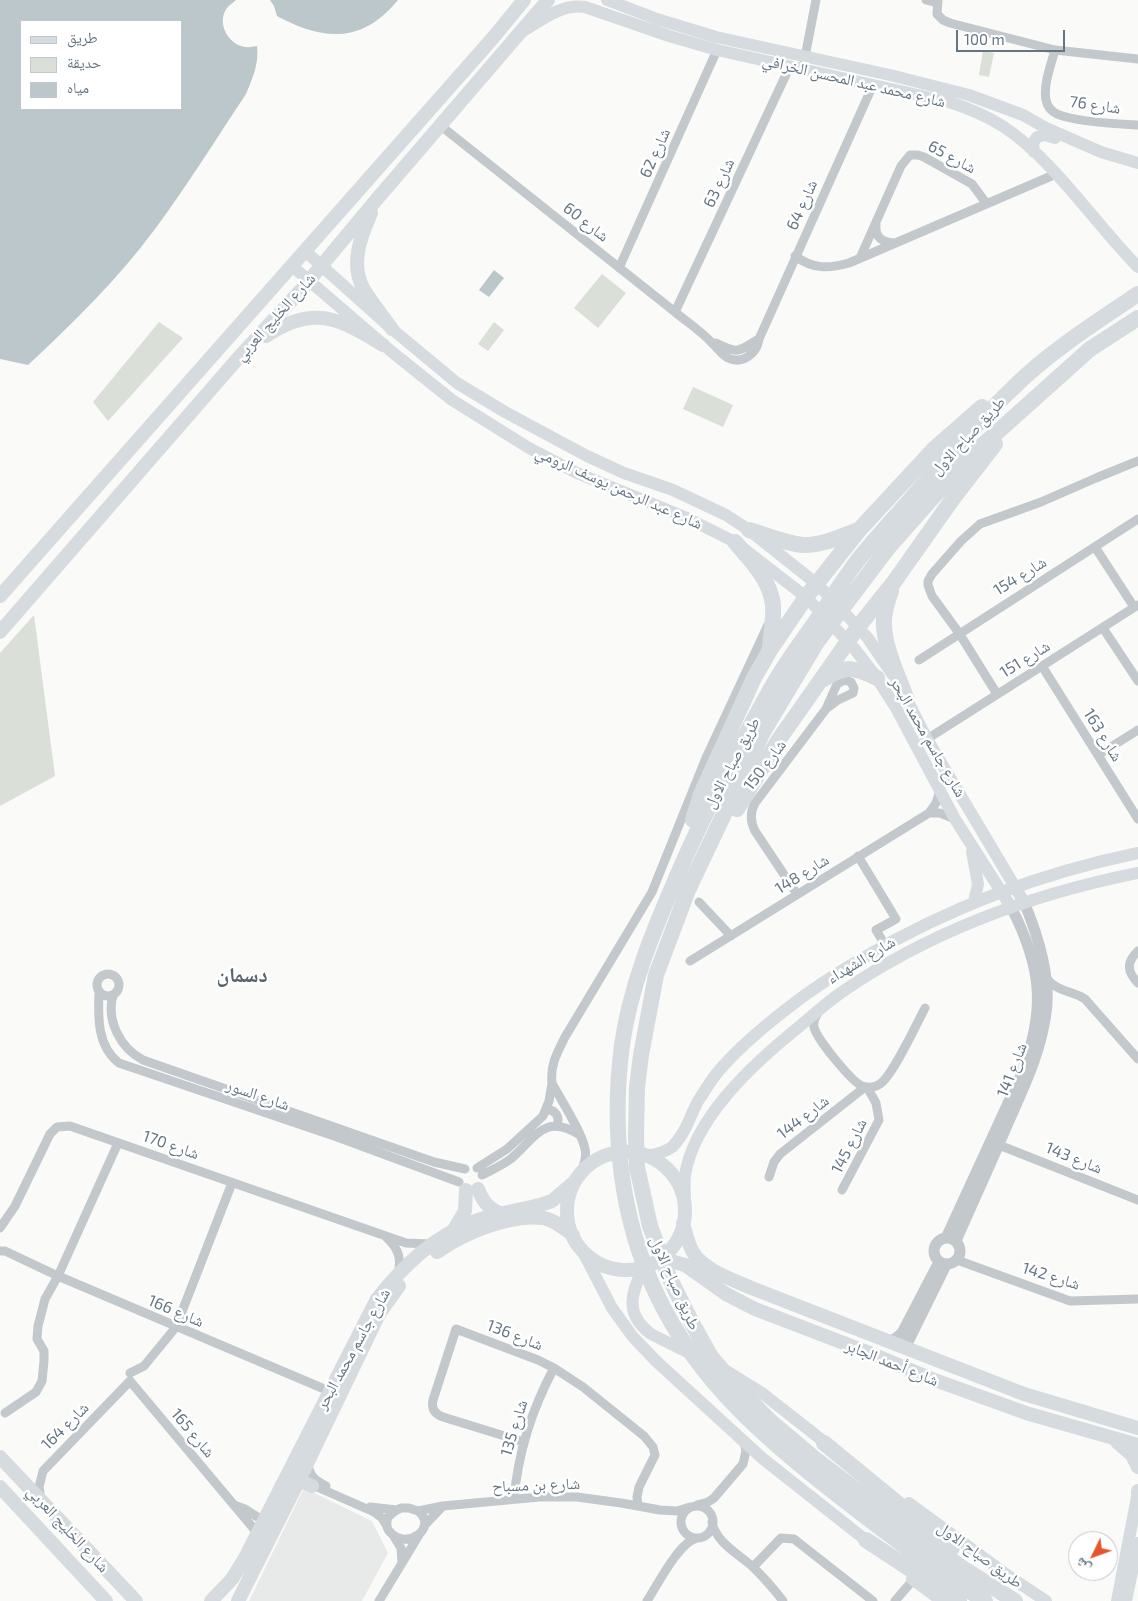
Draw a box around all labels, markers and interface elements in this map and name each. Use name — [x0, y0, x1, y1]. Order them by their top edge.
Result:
legend — [20, 20, 182, 110]
scale bar — [958, 20, 1067, 52]
text: طريق — [67, 28, 98, 46]
text: 100 m — [964, 30, 1005, 48]
street label: شارع محمد عبد المحسن الخرافي — [761, 51, 947, 111]
text: حديقة — [67, 53, 101, 71]
text: مياه — [67, 78, 89, 96]
street label: شارع 76 — [1068, 92, 1122, 118]
street label: شارع 62 — [636, 125, 674, 181]
street label: شارع 65 — [925, 136, 979, 178]
street label: شارع 63 — [699, 155, 739, 211]
street label: شارع 64 — [782, 177, 822, 233]
street label: شارع 60 — [559, 198, 613, 246]
street label: شارع الخليج العربي — [231, 269, 319, 365]
street label: طريق صباح الاول — [927, 393, 1009, 479]
street label: شارع عبد الرحمن يوسف الرومي — [532, 442, 706, 534]
street label: شارع 154 — [990, 552, 1050, 600]
street label: شارع 151 — [996, 636, 1054, 682]
street label: شارع جاسم محمد البحر — [886, 674, 970, 800]
street label: شارع 163 — [1079, 705, 1127, 765]
street label: طريق صباح الاول — [700, 714, 764, 812]
street label: شارع 150 — [740, 736, 790, 794]
street label: شارع 148 — [772, 850, 832, 898]
street label: شارع الشهداء — [823, 932, 899, 988]
district label: دسمان — [216, 962, 268, 988]
street label: شارع 141 — [993, 1040, 1031, 1100]
street label: شارع السور — [224, 1075, 292, 1115]
street label: شارع 144 — [773, 1091, 833, 1143]
street label: شارع 145 — [827, 1115, 871, 1177]
street label: شارع 170 — [140, 1126, 202, 1164]
street label: شارع 143 — [1043, 1138, 1105, 1178]
street label: طريق صباح الاول — [646, 1233, 704, 1333]
street label: شارع 142 — [1020, 1258, 1082, 1294]
street label: شارع جاسم محمد البحر — [312, 1285, 394, 1413]
street label: شارع 166 — [145, 1291, 207, 1331]
street label: شارع 136 — [484, 1316, 546, 1354]
street label: شارع أحمد الجابر — [843, 1336, 941, 1390]
street label: شارع 164 — [37, 1398, 93, 1454]
street label: شارع 135 — [496, 1398, 532, 1458]
street label: شارع 165 — [167, 1405, 219, 1461]
street label: شارع بن مسباح — [492, 1474, 580, 1496]
street label: شارع الخليج العربي — [23, 1482, 113, 1576]
street label: طريق صباح الاول — [934, 1518, 1026, 1592]
north arrow — [1068, 1531, 1118, 1581]
text: ش — [1071, 1554, 1094, 1577]

